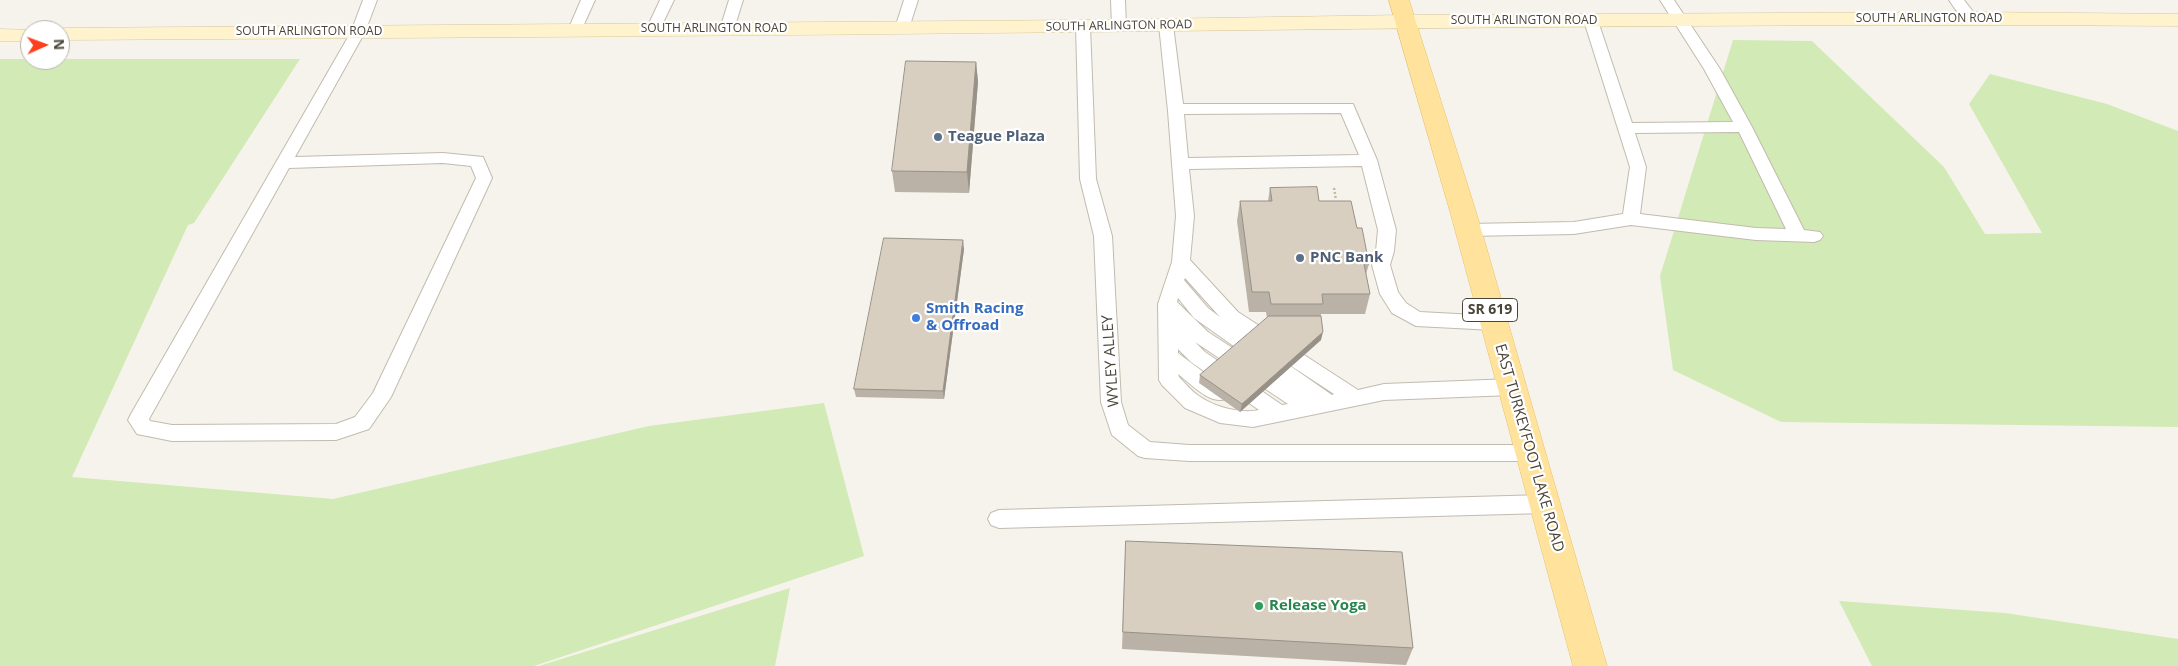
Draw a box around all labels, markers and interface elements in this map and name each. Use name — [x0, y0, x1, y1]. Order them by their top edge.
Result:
street label: SOUTH ARLINGTON ROAD — [1856, 12, 2002, 26]
street label: SOUTH ARLINGTON ROAD — [1451, 14, 1597, 28]
street label: SOUTH ARLINGTON ROAD — [1046, 18, 1192, 34]
north arrow — [20, 20, 70, 70]
street label: SOUTH ARLINGTON ROAD — [641, 22, 787, 36]
street label: SOUTH ARLINGTON ROAD — [236, 25, 382, 39]
text: N — [50, 38, 69, 51]
place label: Teague Plaza — [948, 128, 1045, 146]
marker: Teague Plaza — [932, 131, 944, 143]
place label: PNC Bank — [1310, 249, 1383, 267]
marker: PNC Bank — [1294, 252, 1306, 264]
road number: SR 619 — [1462, 298, 1518, 322]
place label: Smith Racing & Offroad — [926, 300, 1023, 335]
marker: Smith Racing & Offroad — [910, 312, 922, 324]
street label: WYLEY ALLEY — [1099, 314, 1123, 408]
street label: EAST TURKEYFOOT LAKE ROAD — [1491, 342, 1567, 554]
place label: Release Yoga — [1269, 597, 1367, 615]
marker: Release Yoga — [1253, 600, 1265, 612]

